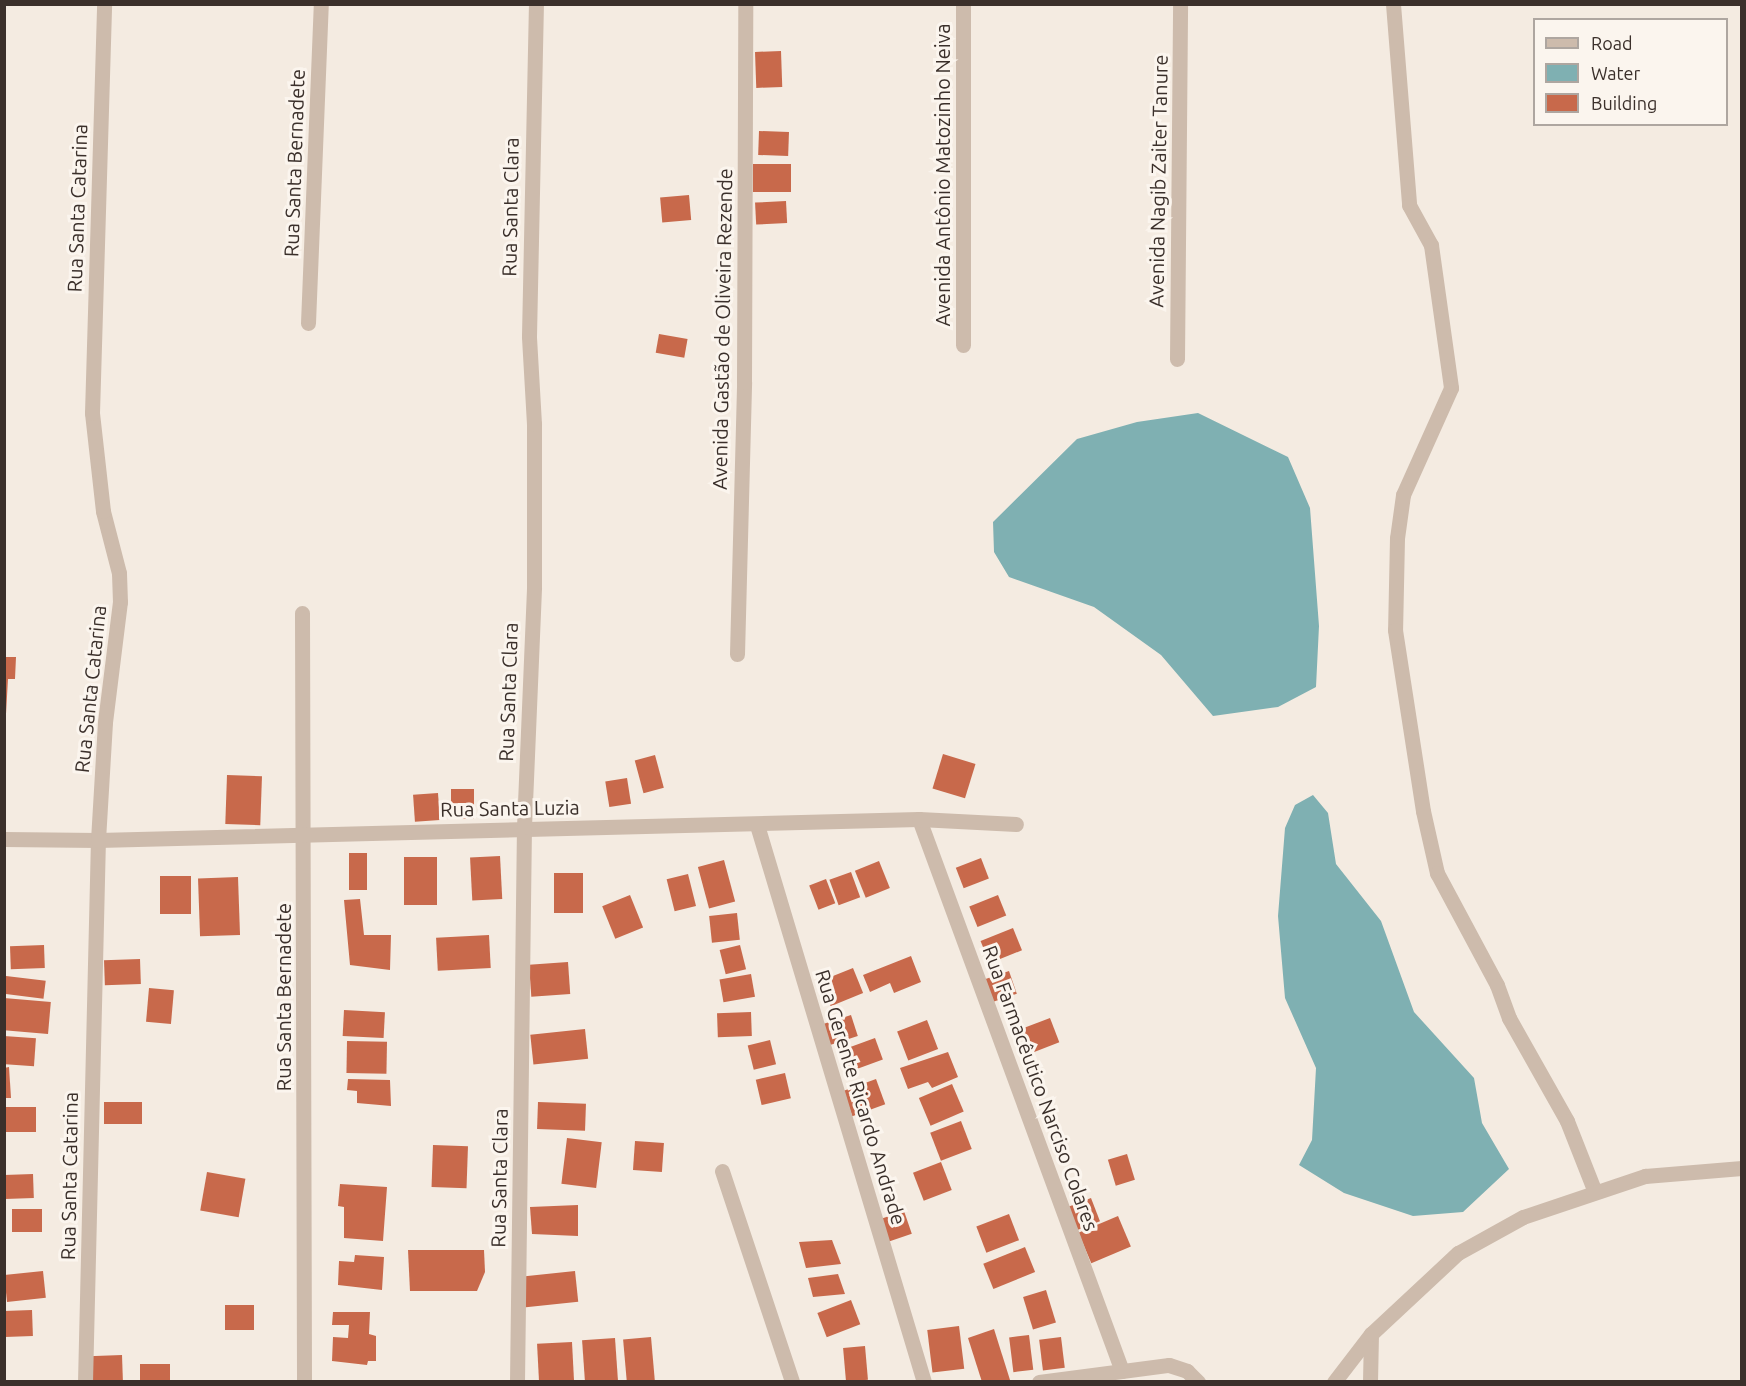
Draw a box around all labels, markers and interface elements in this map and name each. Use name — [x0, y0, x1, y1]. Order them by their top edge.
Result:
legend — [1533, 18, 1728, 126]
street label: Avenida Antônio Matozinho Neiva — [930, 23, 954, 327]
text: Road — [1591, 33, 1633, 53]
street label: Avenida Nagib Zaiter Tanure — [1144, 54, 1172, 308]
text: Water — [1591, 63, 1640, 83]
street label: Rua Santa Bernadete — [279, 69, 309, 257]
text: Building — [1591, 93, 1657, 113]
street label: Rua Santa Catarina — [62, 123, 92, 293]
street label: Rua Santa Clara — [497, 137, 523, 277]
street label: Avenida Gastão de Oliveira Rezende — [707, 168, 737, 490]
street label: Rua Santa Catarina — [69, 604, 111, 774]
street label: Rua Santa Clara — [494, 622, 522, 762]
street label: Rua Santa Luzia — [440, 795, 580, 821]
street label: Rua Santa Bernadete — [271, 903, 295, 1091]
street label: Rua Farmacêutico Narciso Colares — [978, 942, 1104, 1234]
street label: Rua Gerente Ricardo Andrade — [811, 966, 911, 1228]
street label: Rua Santa Catarina — [56, 1092, 82, 1260]
street label: Rua Santa Clara — [486, 1108, 512, 1248]

